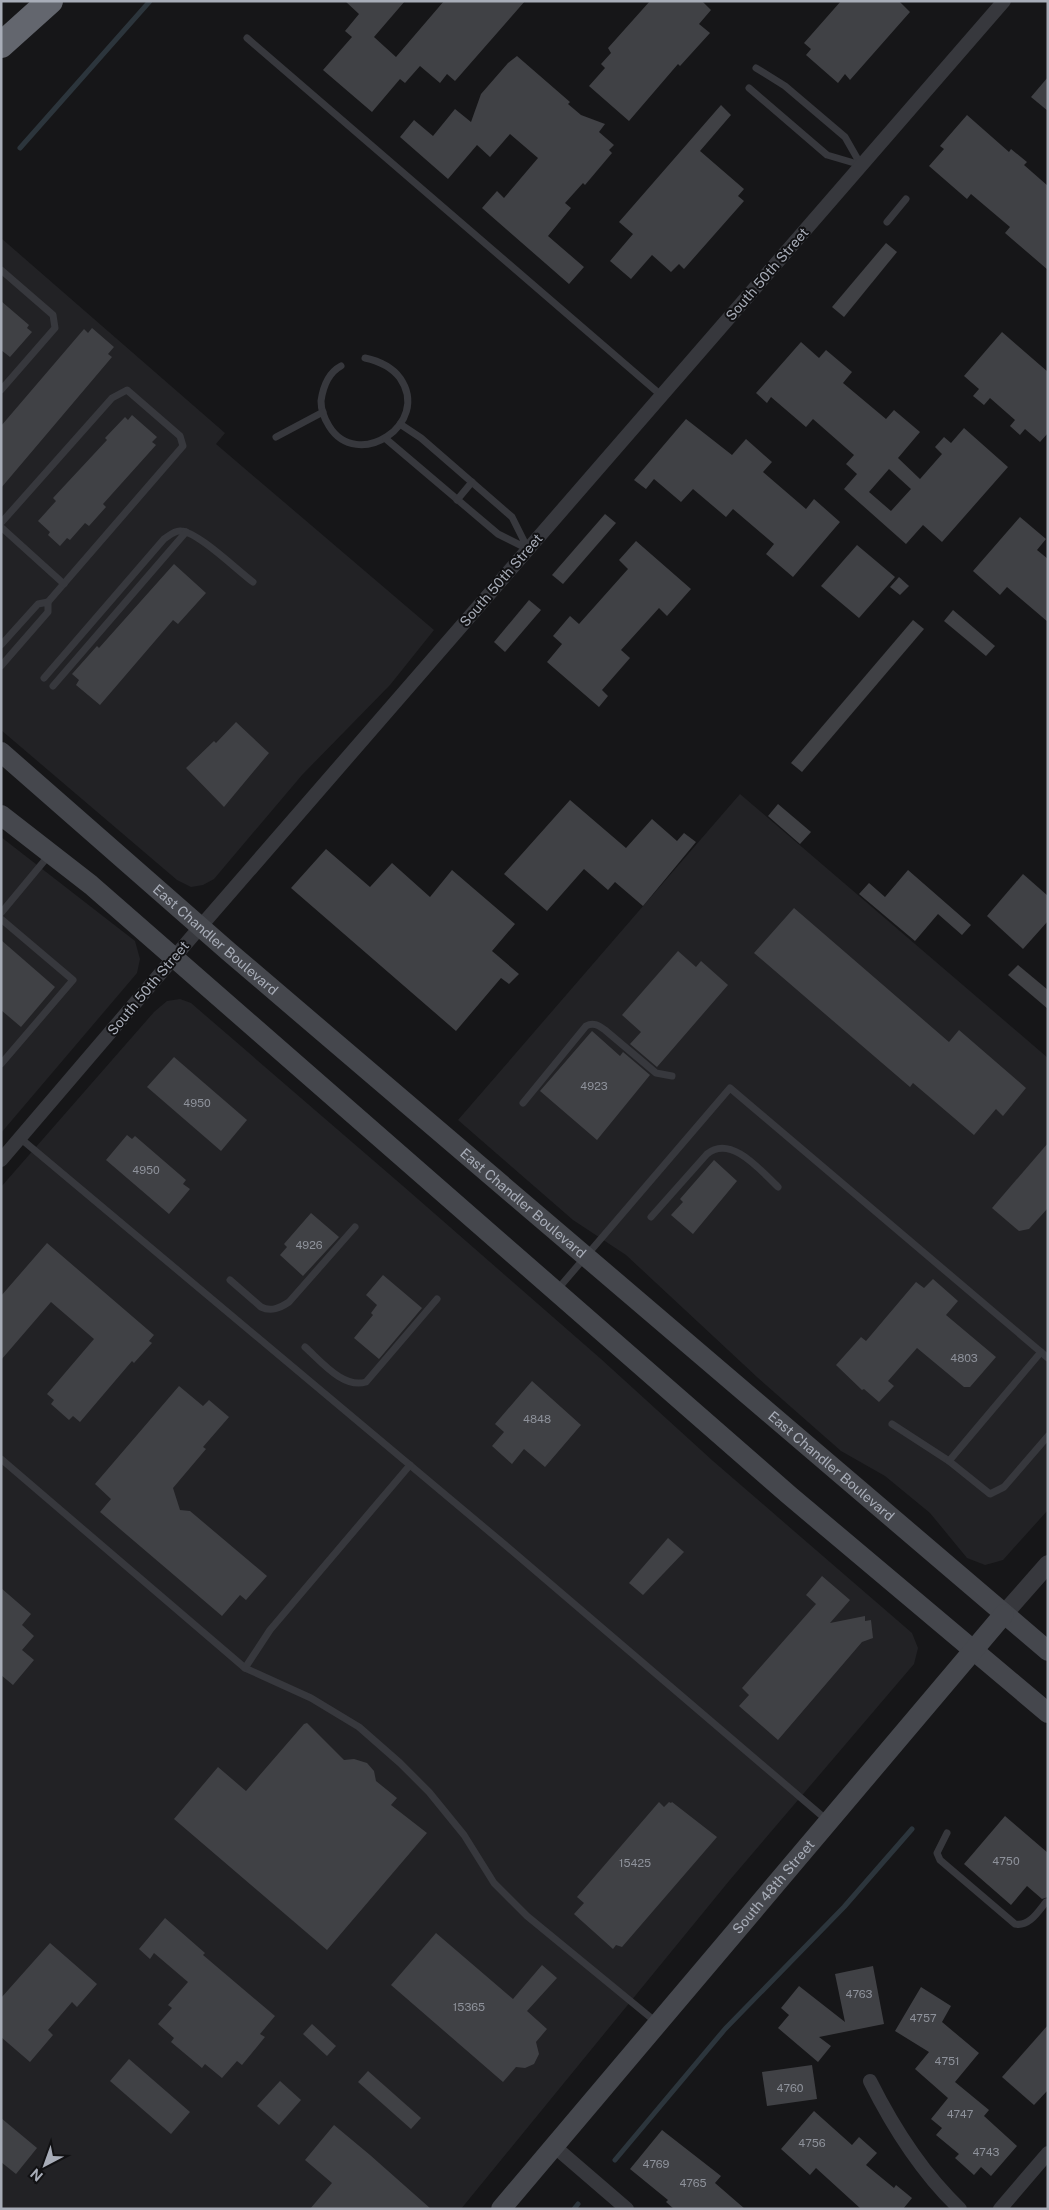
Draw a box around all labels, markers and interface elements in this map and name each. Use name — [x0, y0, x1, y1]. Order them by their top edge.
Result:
street label: South 50th Street — [722, 224, 812, 324]
street label: South 50th Street — [456, 530, 546, 630]
street label: East Chandler Boulevard — [150, 881, 281, 998]
street label: South 50th Street — [104, 938, 192, 1038]
house number: 4923 — [580, 1080, 608, 1092]
house number: 4950 — [183, 1097, 211, 1109]
street label: East Chandler Boulevard — [457, 1145, 589, 1261]
house number: 4950 — [132, 1164, 160, 1176]
house number: 4926 — [295, 1239, 323, 1251]
house number: 4803 — [950, 1352, 978, 1364]
street label: East Chandler Boulevard — [765, 1408, 897, 1524]
house number: 4848 — [523, 1413, 551, 1425]
street label: South 48th Street — [729, 1836, 818, 1937]
house number: 4750 — [992, 1855, 1020, 1867]
house number: 15425 — [619, 1857, 651, 1869]
house number: 4763 — [845, 1988, 873, 2000]
house number: 15365 — [453, 2001, 485, 2013]
house number: 4757 — [909, 2012, 937, 2024]
house number: 4751 — [934, 2055, 960, 2067]
house number: 4760 — [777, 2082, 804, 2094]
house number: 4747 — [947, 2108, 974, 2120]
house number: 4756 — [798, 2137, 826, 2149]
north arrow — [20, 2140, 70, 2190]
house number: 4743 — [972, 2146, 1000, 2158]
house number: 4769 — [643, 2158, 670, 2170]
text: N — [27, 2165, 46, 2184]
house number: 4765 — [679, 2177, 707, 2189]

